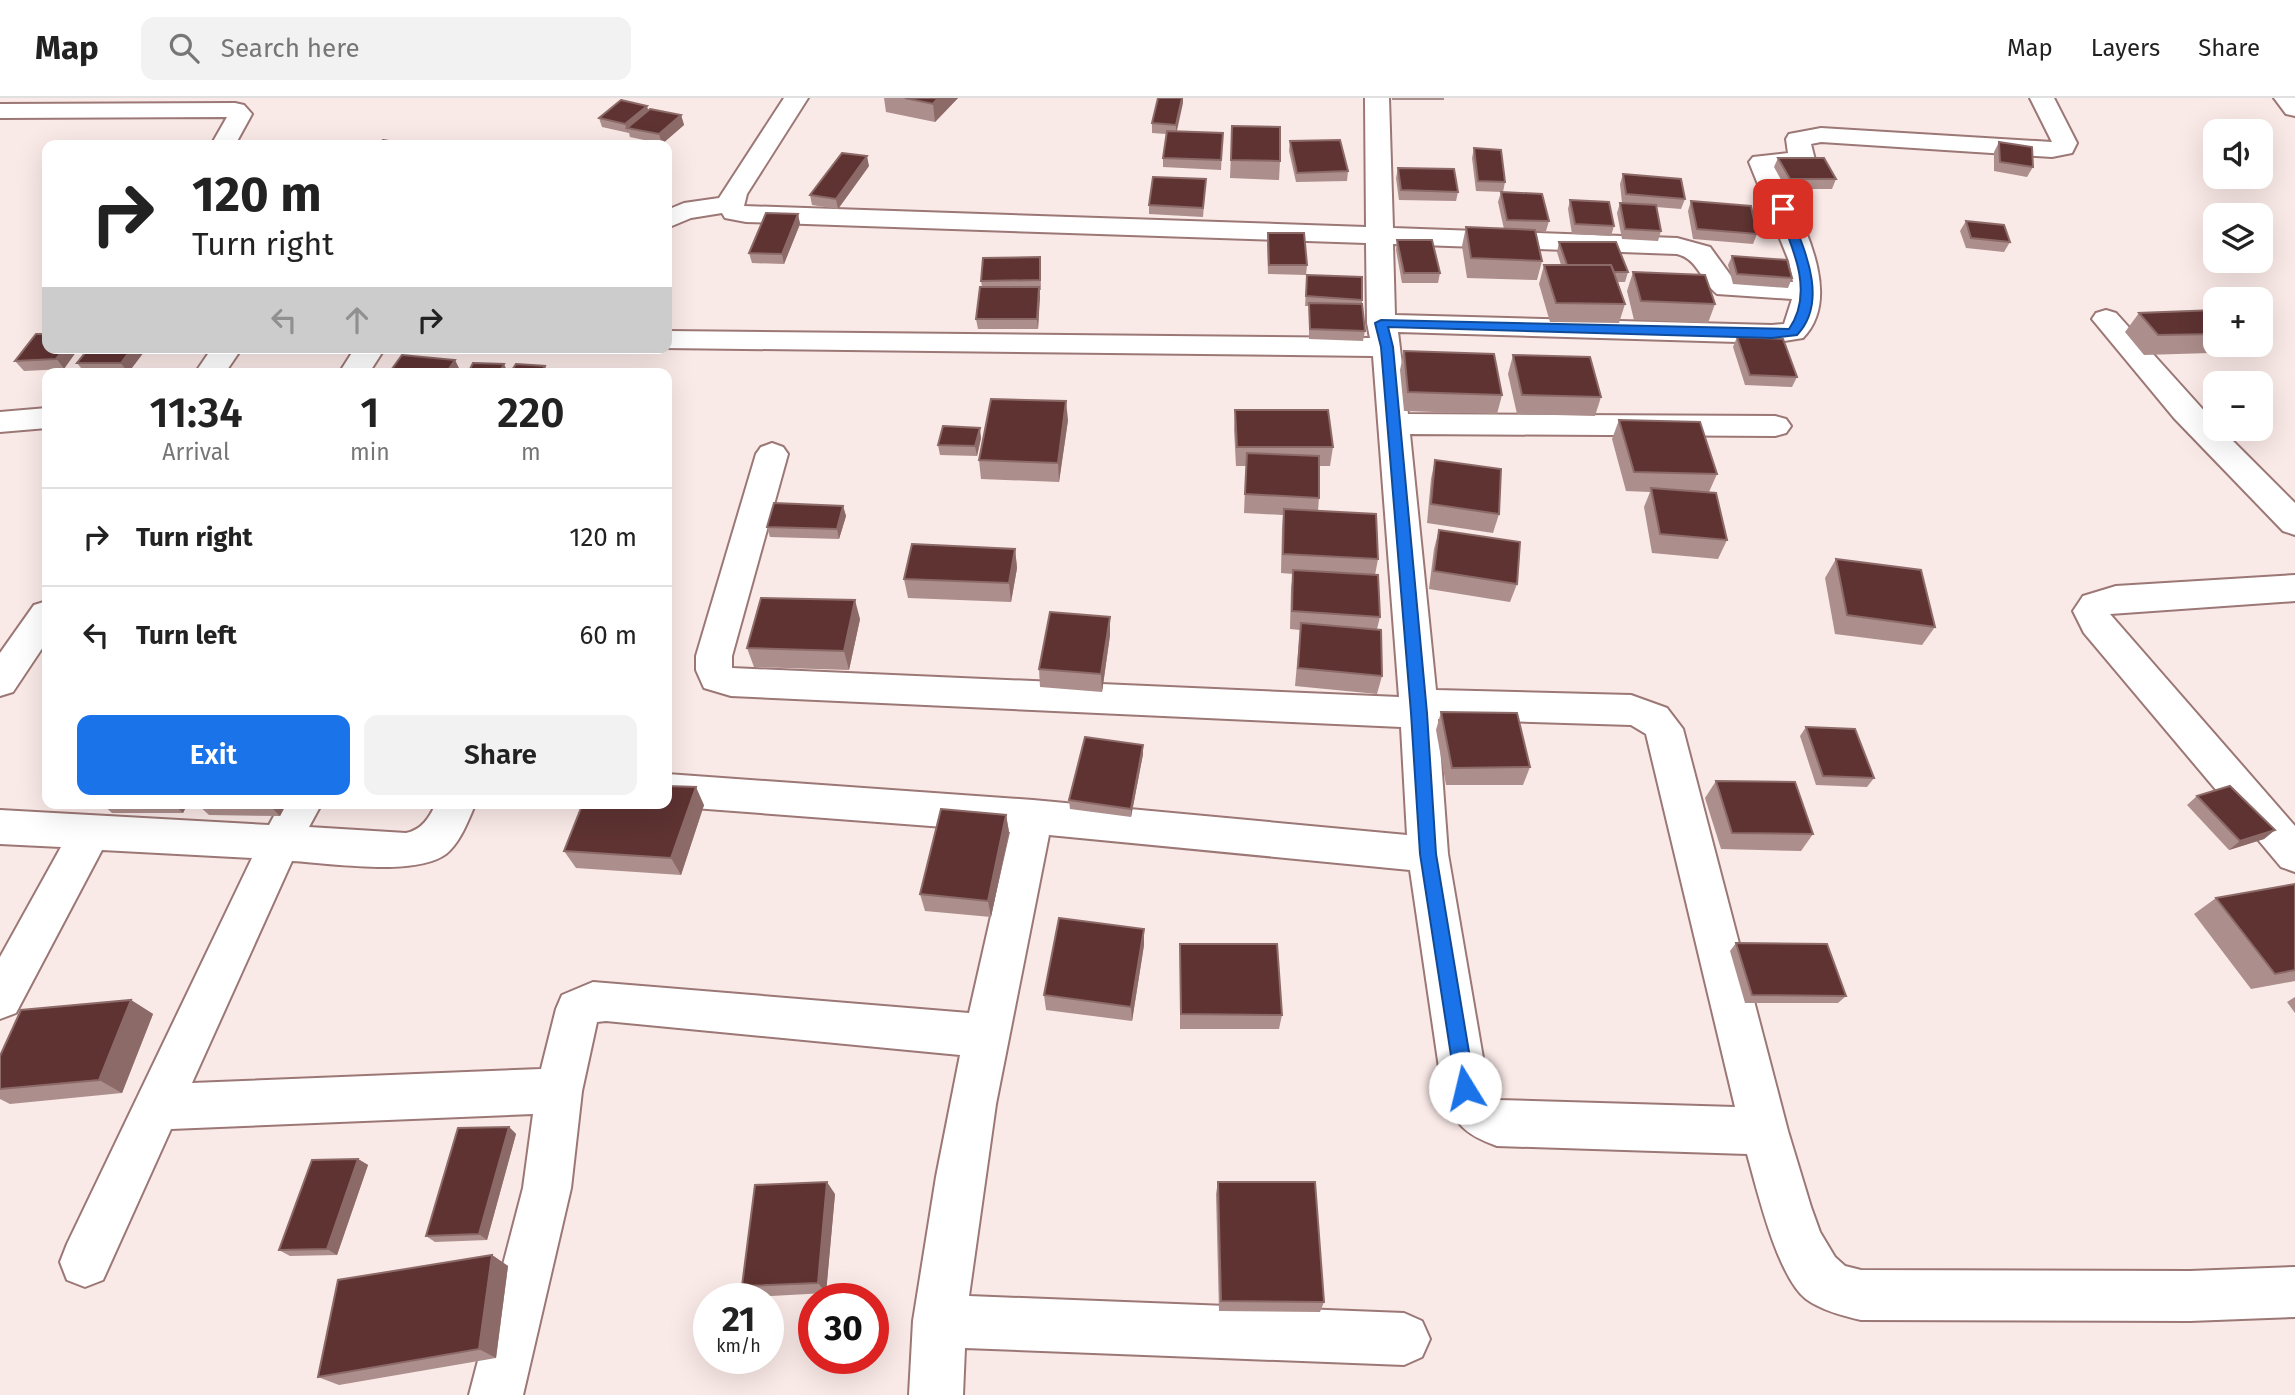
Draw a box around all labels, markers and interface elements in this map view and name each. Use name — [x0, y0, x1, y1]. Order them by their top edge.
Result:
search box — [141, 17, 631, 80]
text: Map — [35, 28, 99, 68]
icon: search — [165, 29, 203, 67]
text: Search here — [221, 33, 360, 64]
text: Map — [2007, 34, 2053, 62]
text: Layers — [2091, 34, 2160, 62]
text: Share — [2198, 34, 2260, 62]
map controls — [2203, 119, 2273, 441]
button: sound — [2203, 119, 2273, 189]
text: 120 m — [192, 165, 322, 224]
icon: right — [77, 168, 168, 259]
pin — [1753, 179, 1813, 239]
icon: arrive — [1764, 190, 1802, 228]
button: layers — [2203, 203, 2273, 273]
text: Turn right — [192, 225, 334, 263]
button: + — [2203, 287, 2273, 357]
icon: left — [265, 301, 303, 339]
icon: ahead — [338, 301, 376, 339]
icon: right — [411, 301, 449, 339]
button: − — [2203, 371, 2273, 441]
text: 11:34 — [149, 388, 243, 438]
text: 1 — [360, 388, 379, 438]
text: 220 — [497, 388, 565, 438]
text: Arrival — [162, 438, 230, 466]
text: min — [350, 438, 390, 466]
text: m — [521, 438, 541, 466]
icon: right — [77, 518, 115, 556]
text: Turn right — [136, 522, 253, 553]
text: 120 m — [569, 522, 637, 553]
icon: left — [77, 616, 115, 654]
text: Turn left — [136, 620, 237, 651]
text: 60 m — [579, 620, 637, 651]
button: Exit — [77, 715, 350, 795]
button: Share — [364, 715, 637, 795]
position arrow — [1428, 1051, 1502, 1125]
speed limit sign: 30 — [798, 1283, 889, 1374]
text: 21 — [722, 1298, 755, 1340]
text: km/h — [716, 1335, 761, 1357]

